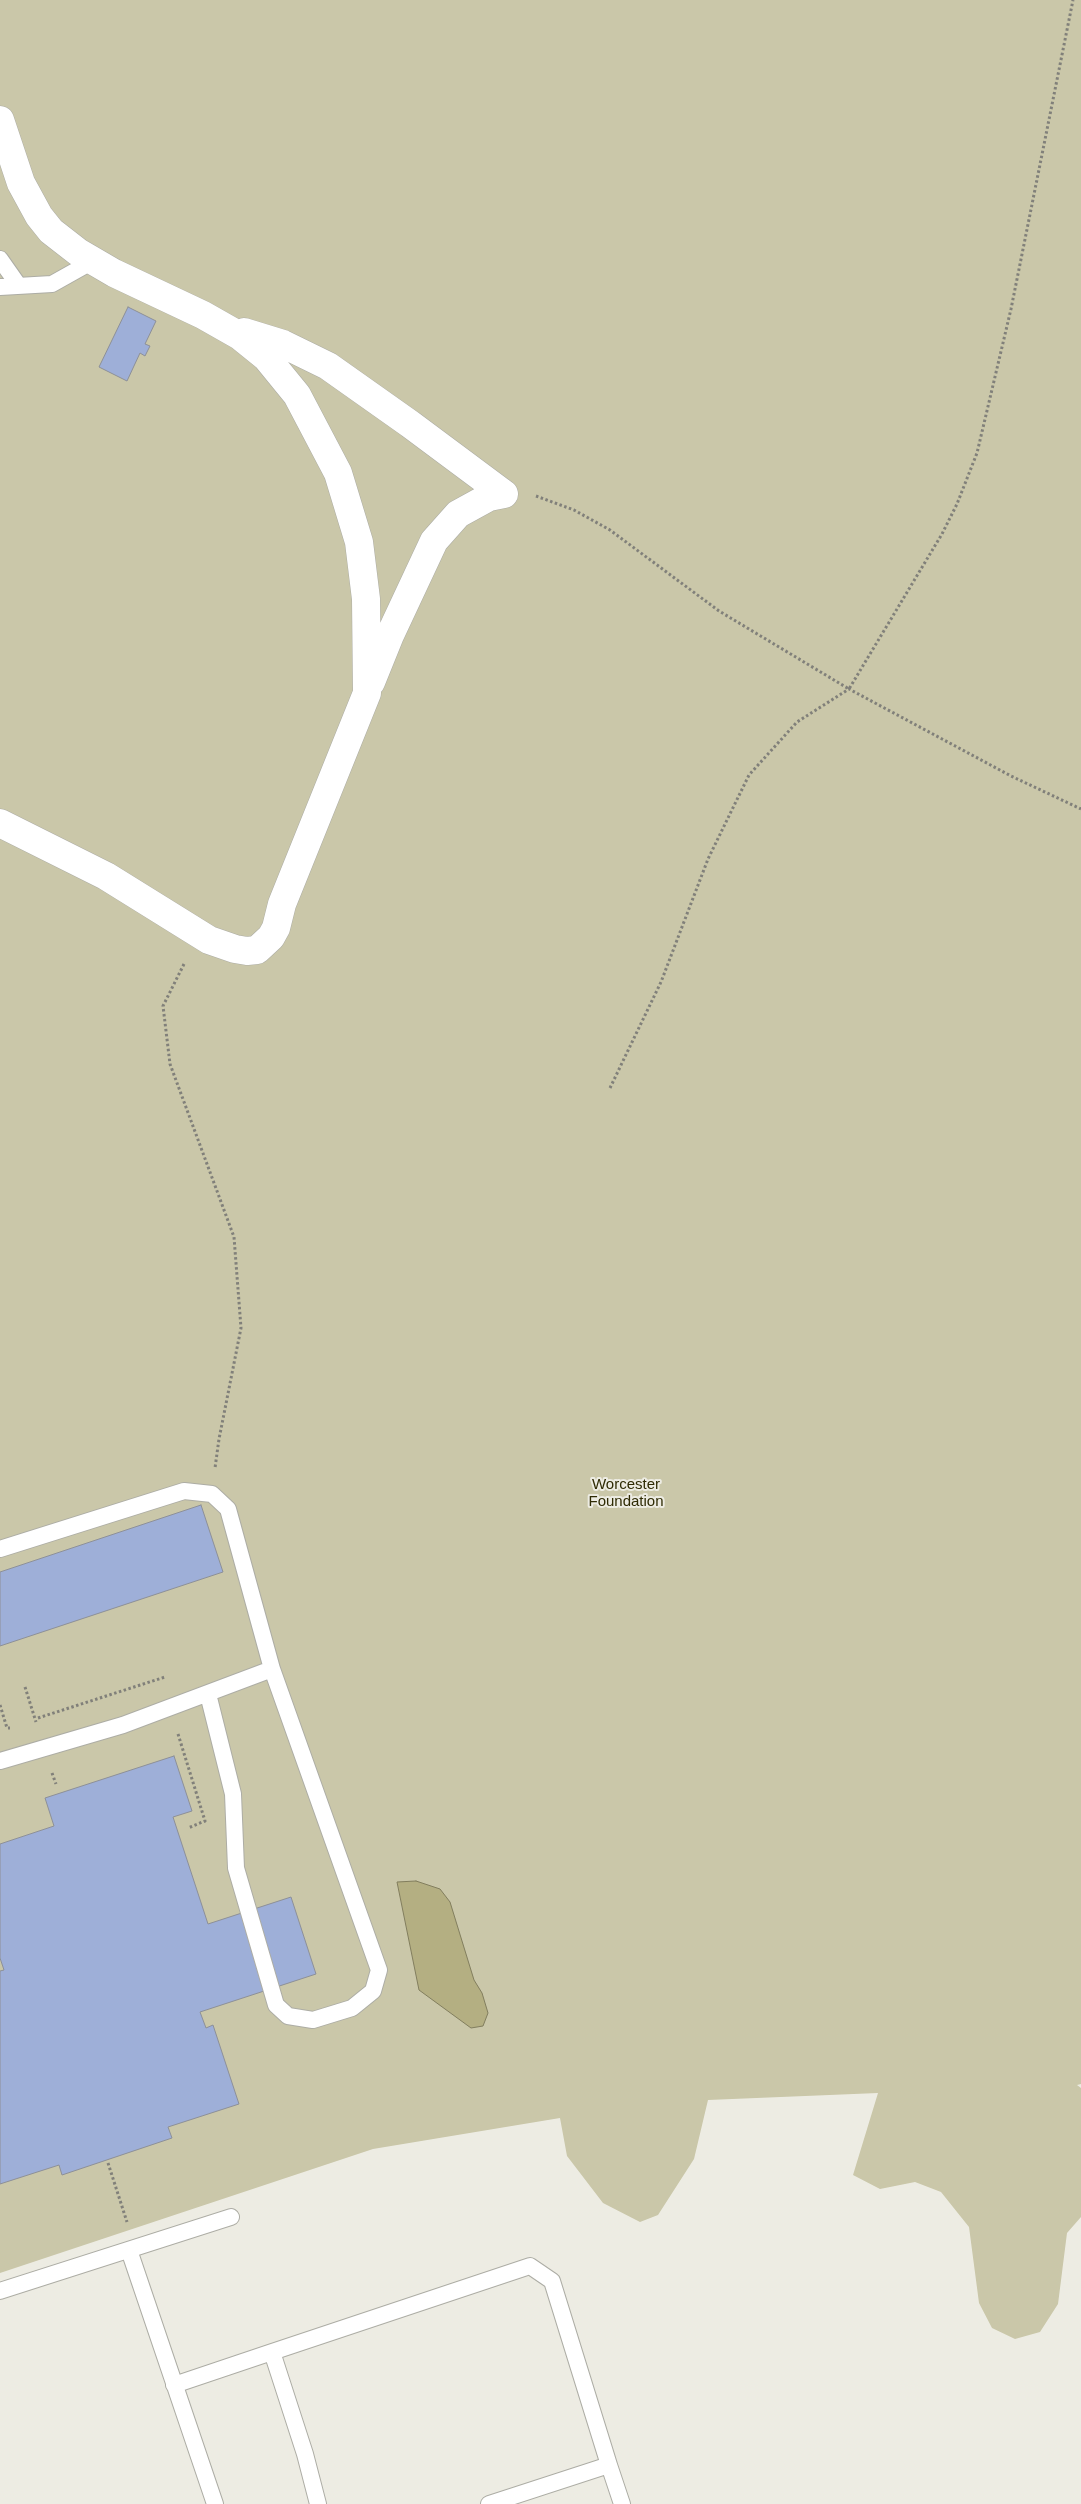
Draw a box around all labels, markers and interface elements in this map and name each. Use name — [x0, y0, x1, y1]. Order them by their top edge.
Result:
park label: Worcester Foundation — [588, 1476, 664, 1511]

